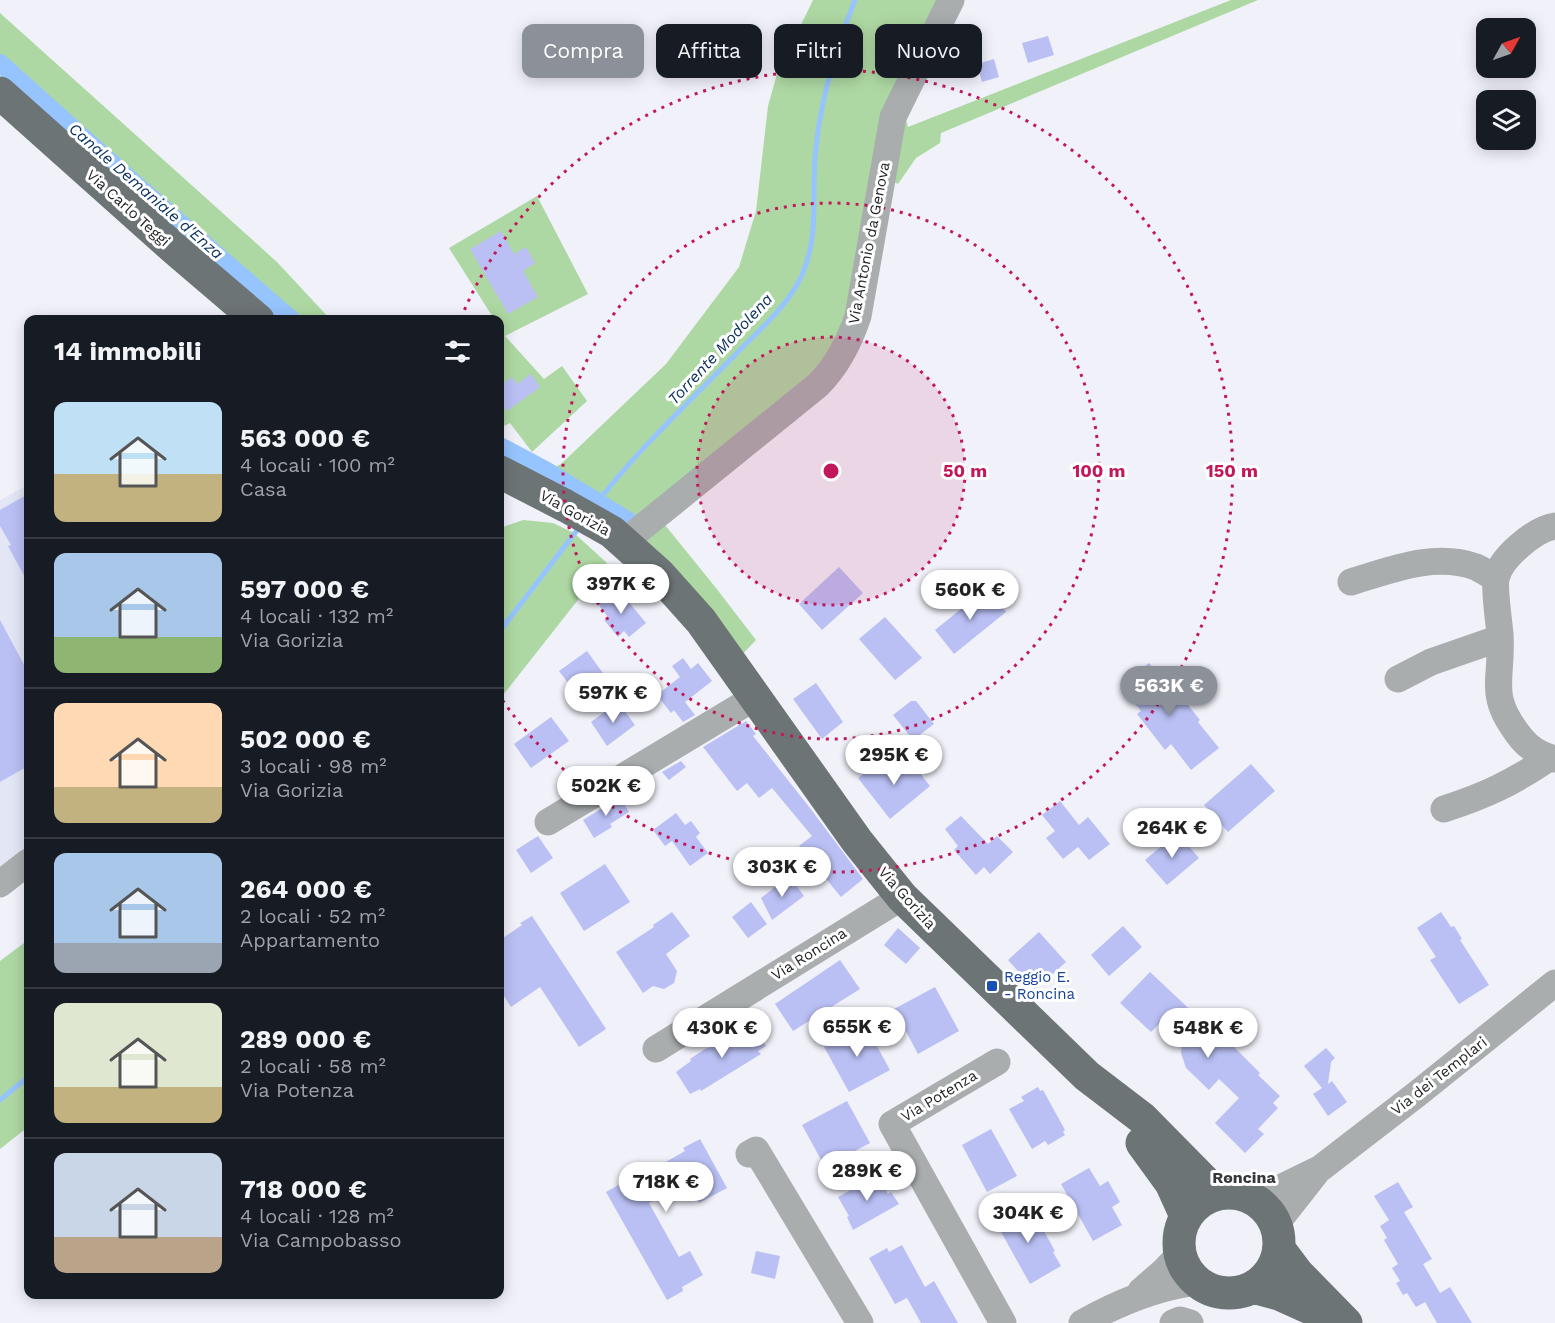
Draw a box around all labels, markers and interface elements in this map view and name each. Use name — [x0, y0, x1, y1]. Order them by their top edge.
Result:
north arrow — [1476, 18, 1536, 78]
map controls — [1476, 18, 1536, 150]
chip: Compra — [522, 24, 644, 78]
chip: Affitta — [656, 24, 762, 78]
chip: Filtri — [774, 24, 863, 78]
chip: Nuovo — [875, 24, 982, 78]
button: layers — [1476, 90, 1536, 150]
water label: Canale Demaniale d'Enza — [65, 119, 227, 263]
street label: Via Antonio da Genova — [844, 160, 894, 326]
street label: Via Carlo Teggi — [83, 166, 173, 250]
water label: Torrente Modolena — [664, 290, 776, 408]
icon: filters — [441, 335, 474, 368]
text: 14 immobili — [54, 336, 201, 366]
text: 563 000 € — [240, 423, 370, 453]
icon: home — [102, 426, 174, 498]
text: 4 locali · 100 m² — [240, 453, 395, 477]
text: 50 m — [943, 460, 987, 481]
text: 100 m — [1072, 460, 1126, 481]
text: 150 m — [1206, 460, 1258, 481]
centre of rings — [821, 461, 841, 481]
text: Casa — [240, 477, 287, 501]
street label: Via Gorizia — [537, 486, 614, 540]
pin: 397K € — [572, 564, 670, 615]
pin: 560K € — [921, 570, 1019, 621]
text: 397K € — [586, 571, 656, 595]
text: 597 000 € — [240, 574, 369, 604]
icon: home — [102, 577, 174, 649]
text: 560K € — [935, 577, 1005, 601]
text: 4 locali · 132 m² — [240, 604, 393, 628]
text: Via Gorizia — [240, 628, 343, 652]
pin: 563K € — [1120, 666, 1218, 717]
pin: 597K € — [564, 673, 662, 724]
text: 563K € — [1134, 673, 1204, 697]
text: 597K € — [578, 680, 648, 704]
text: 502 000 € — [240, 724, 371, 754]
icon: home — [102, 727, 174, 799]
pin: 295K € — [845, 735, 943, 786]
text: 295K € — [859, 742, 929, 766]
text: 3 locali · 98 m² — [240, 754, 387, 778]
pin: 502K € — [557, 766, 655, 817]
text: 502K € — [571, 773, 641, 797]
text: Via Gorizia — [240, 778, 343, 802]
pin: 264K € — [1123, 808, 1221, 859]
text: 264K € — [1137, 815, 1207, 839]
pin: 303K € — [733, 847, 831, 898]
text: 303K € — [747, 854, 817, 878]
street label: Via Gorizia — [874, 863, 940, 933]
text: 264 000 € — [240, 874, 372, 904]
icon: home — [102, 877, 174, 949]
text: 2 locali · 52 m² — [240, 904, 385, 928]
street label: Via Roncina — [768, 924, 850, 984]
text: Appartamento — [240, 928, 380, 952]
place label: Reggio E. - Roncina — [1004, 968, 1075, 1003]
marker: Reggio E. - Roncina — [985, 979, 999, 993]
pin: 655K € — [808, 1007, 906, 1058]
pin: 430K € — [673, 1008, 771, 1059]
pin: 548K € — [1159, 1008, 1257, 1059]
text: 655K € — [822, 1014, 892, 1038]
text: 430K € — [686, 1015, 758, 1039]
text: 548K € — [1173, 1015, 1243, 1039]
text: 289 000 € — [240, 1024, 371, 1054]
icon: home — [102, 1027, 174, 1099]
street label: Via dei Templari — [1387, 1033, 1491, 1119]
text: 2 locali · 58 m² — [240, 1054, 386, 1078]
street label: Via Potenza — [898, 1066, 981, 1126]
text: Via Potenza — [240, 1078, 354, 1102]
pin: 289K € — [818, 1151, 916, 1202]
text: 289K € — [832, 1158, 902, 1182]
pin: 718K € — [617, 1162, 715, 1213]
district label: Roncina — [1212, 1168, 1276, 1187]
text: 718K € — [633, 1169, 699, 1193]
text: 718 000 € — [240, 1174, 367, 1204]
icon: home — [102, 1177, 174, 1249]
pin: 304K € — [979, 1193, 1077, 1244]
text: 304K € — [992, 1200, 1064, 1224]
text: 4 locali · 128 m² — [240, 1204, 394, 1228]
text: Via Campobasso — [240, 1228, 402, 1252]

